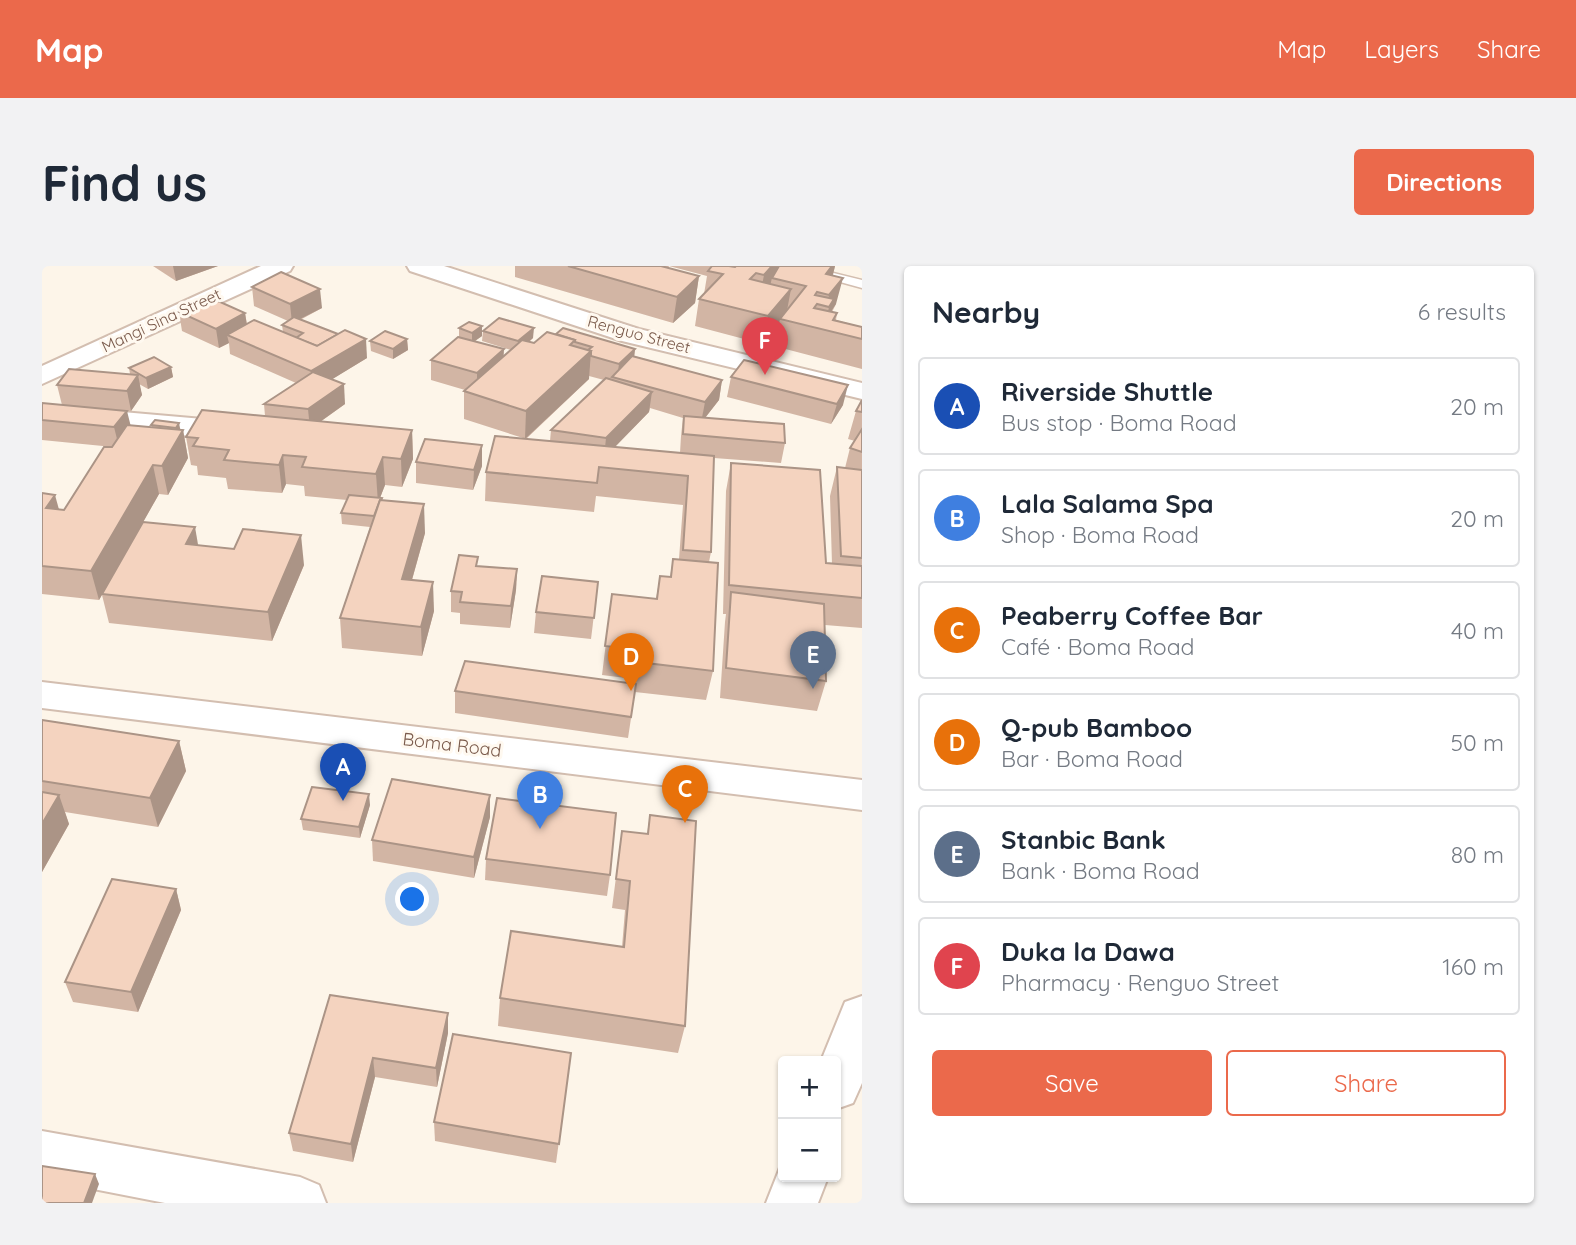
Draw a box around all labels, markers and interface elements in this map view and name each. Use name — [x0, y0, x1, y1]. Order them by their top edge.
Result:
text: Map — [35, 29, 103, 70]
text: Map — [1277, 34, 1326, 64]
text: Layers — [1364, 34, 1439, 64]
text: Share — [1477, 34, 1541, 64]
button: Directions — [1354, 149, 1534, 215]
text: Find us — [42, 152, 207, 213]
street label: Mangi Sina Street — [98, 284, 224, 356]
text: Nearby — [932, 293, 1040, 331]
text: 6 results — [1418, 297, 1506, 326]
street label: Renguo Street — [585, 311, 693, 357]
pin: F — [742, 317, 788, 375]
text: Riverside Shuttle — [1001, 375, 1213, 408]
text: A — [950, 392, 964, 421]
text: 20 m — [1450, 392, 1504, 421]
text: Bus stop · Boma Road — [1001, 408, 1237, 437]
text: Lala Salama Spa — [1001, 487, 1214, 520]
text: B — [949, 504, 965, 533]
text: 20 m — [1450, 504, 1504, 533]
text: Shop · Boma Road — [1001, 520, 1199, 549]
text: Peaberry Coffee Bar — [1001, 599, 1263, 632]
text: C — [950, 616, 964, 645]
text: 40 m — [1451, 616, 1504, 645]
pin: E — [790, 631, 836, 689]
text: Café · Boma Road — [1001, 632, 1195, 661]
pin: D — [608, 633, 654, 691]
text: Q-pub Bamboo — [1001, 711, 1192, 744]
street label: Boma Road — [401, 727, 503, 762]
text: D — [949, 728, 965, 757]
text: 50 m — [1451, 728, 1504, 757]
pin: A — [320, 743, 366, 801]
text: Bar · Boma Road — [1001, 744, 1183, 773]
pin: C — [662, 765, 708, 823]
pin: B — [517, 771, 563, 829]
text: Stanbic Bank — [1001, 823, 1166, 856]
text: E — [950, 840, 964, 869]
text: 80 m — [1451, 840, 1504, 869]
text: Bank · Boma Road — [1001, 856, 1200, 885]
your location — [395, 882, 429, 916]
text: Duka la Dawa — [1001, 935, 1175, 968]
text: F — [951, 952, 963, 981]
text: 160 m — [1442, 952, 1504, 981]
text: Pharmacy · Renguo Street — [1001, 968, 1279, 997]
button: Save — [932, 1050, 1212, 1116]
button: Share — [1226, 1050, 1506, 1116]
map controls — [778, 1056, 841, 1182]
button: + — [778, 1056, 841, 1119]
button: − — [778, 1119, 841, 1182]

